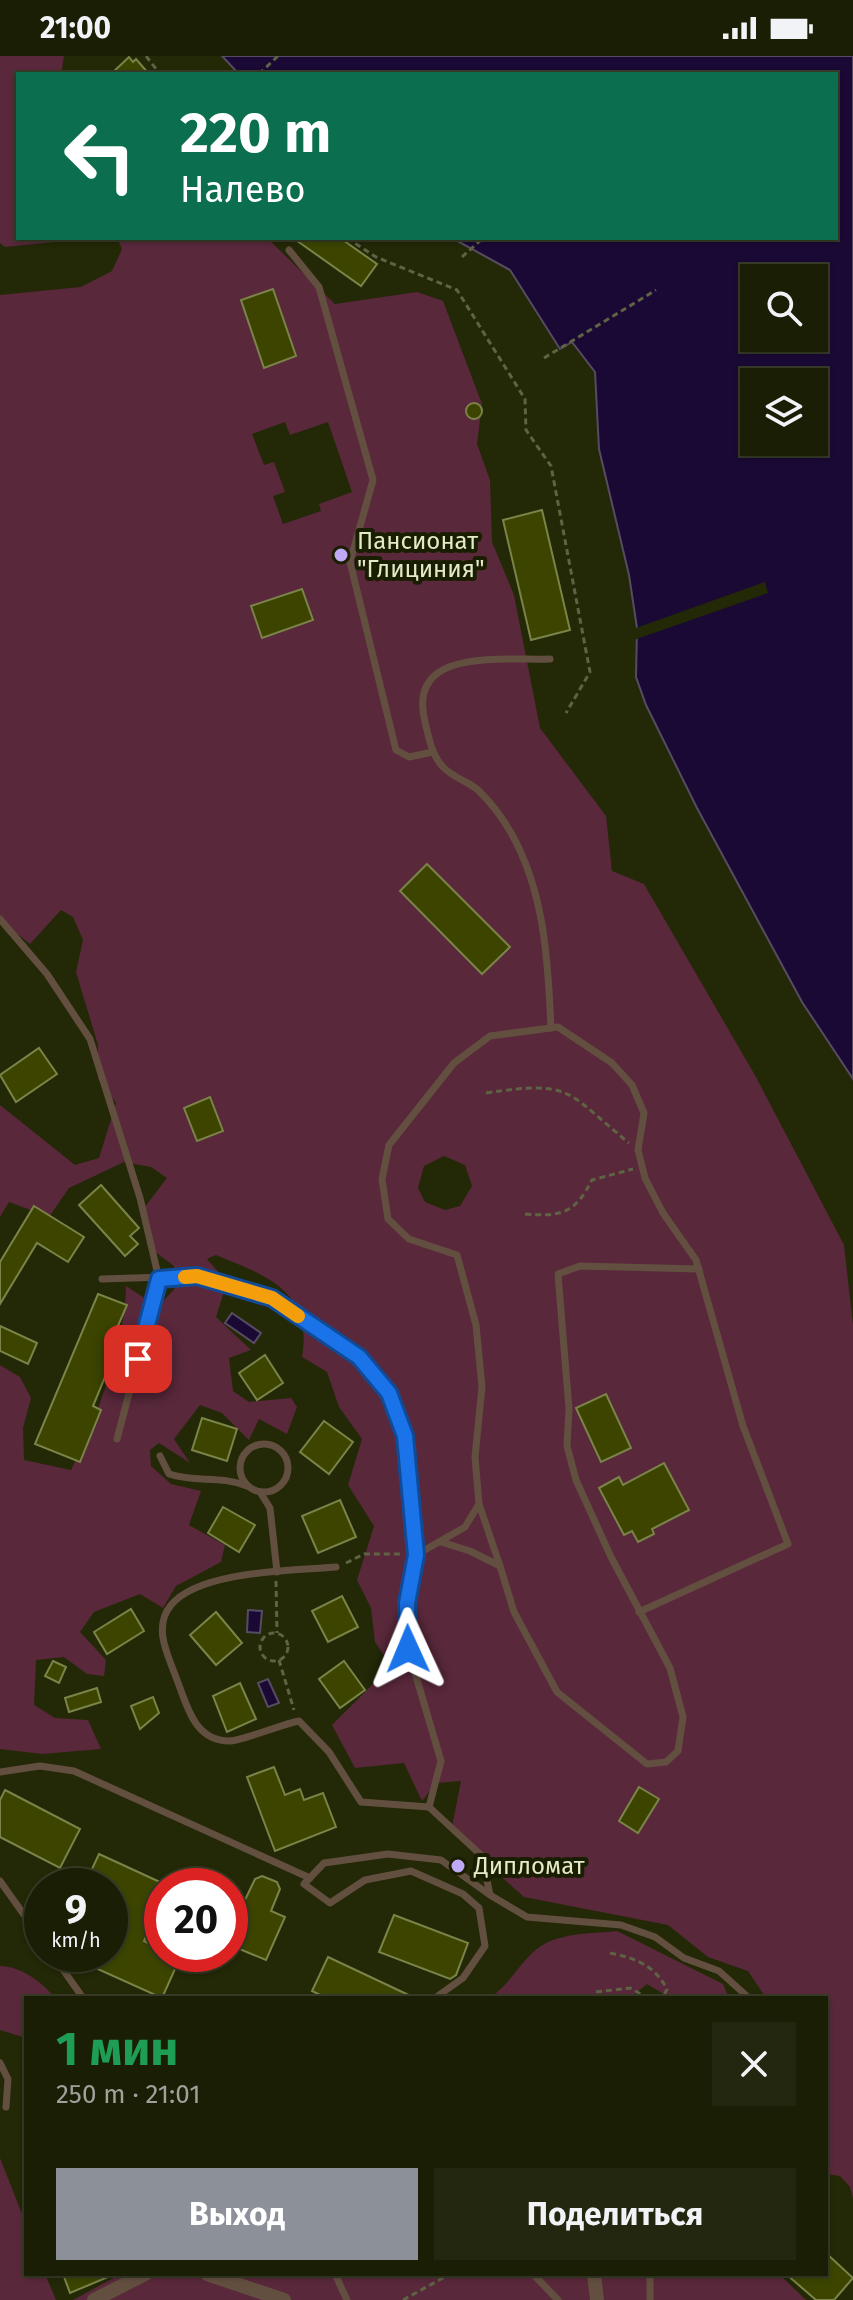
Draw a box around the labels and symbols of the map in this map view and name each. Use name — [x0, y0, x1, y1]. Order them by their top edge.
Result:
place label: Пансионат "Глициния" — [357, 527, 484, 583]
marker: Пансионат "Глициния" — [332, 546, 350, 564]
pin — [104, 1325, 172, 1393]
position arrow — [366, 1607, 450, 1691]
place label: Дипломат — [473, 1852, 585, 1880]
marker: Дипломат — [449, 1857, 467, 1875]
speed limit sign: 20 — [144, 1868, 248, 1972]

